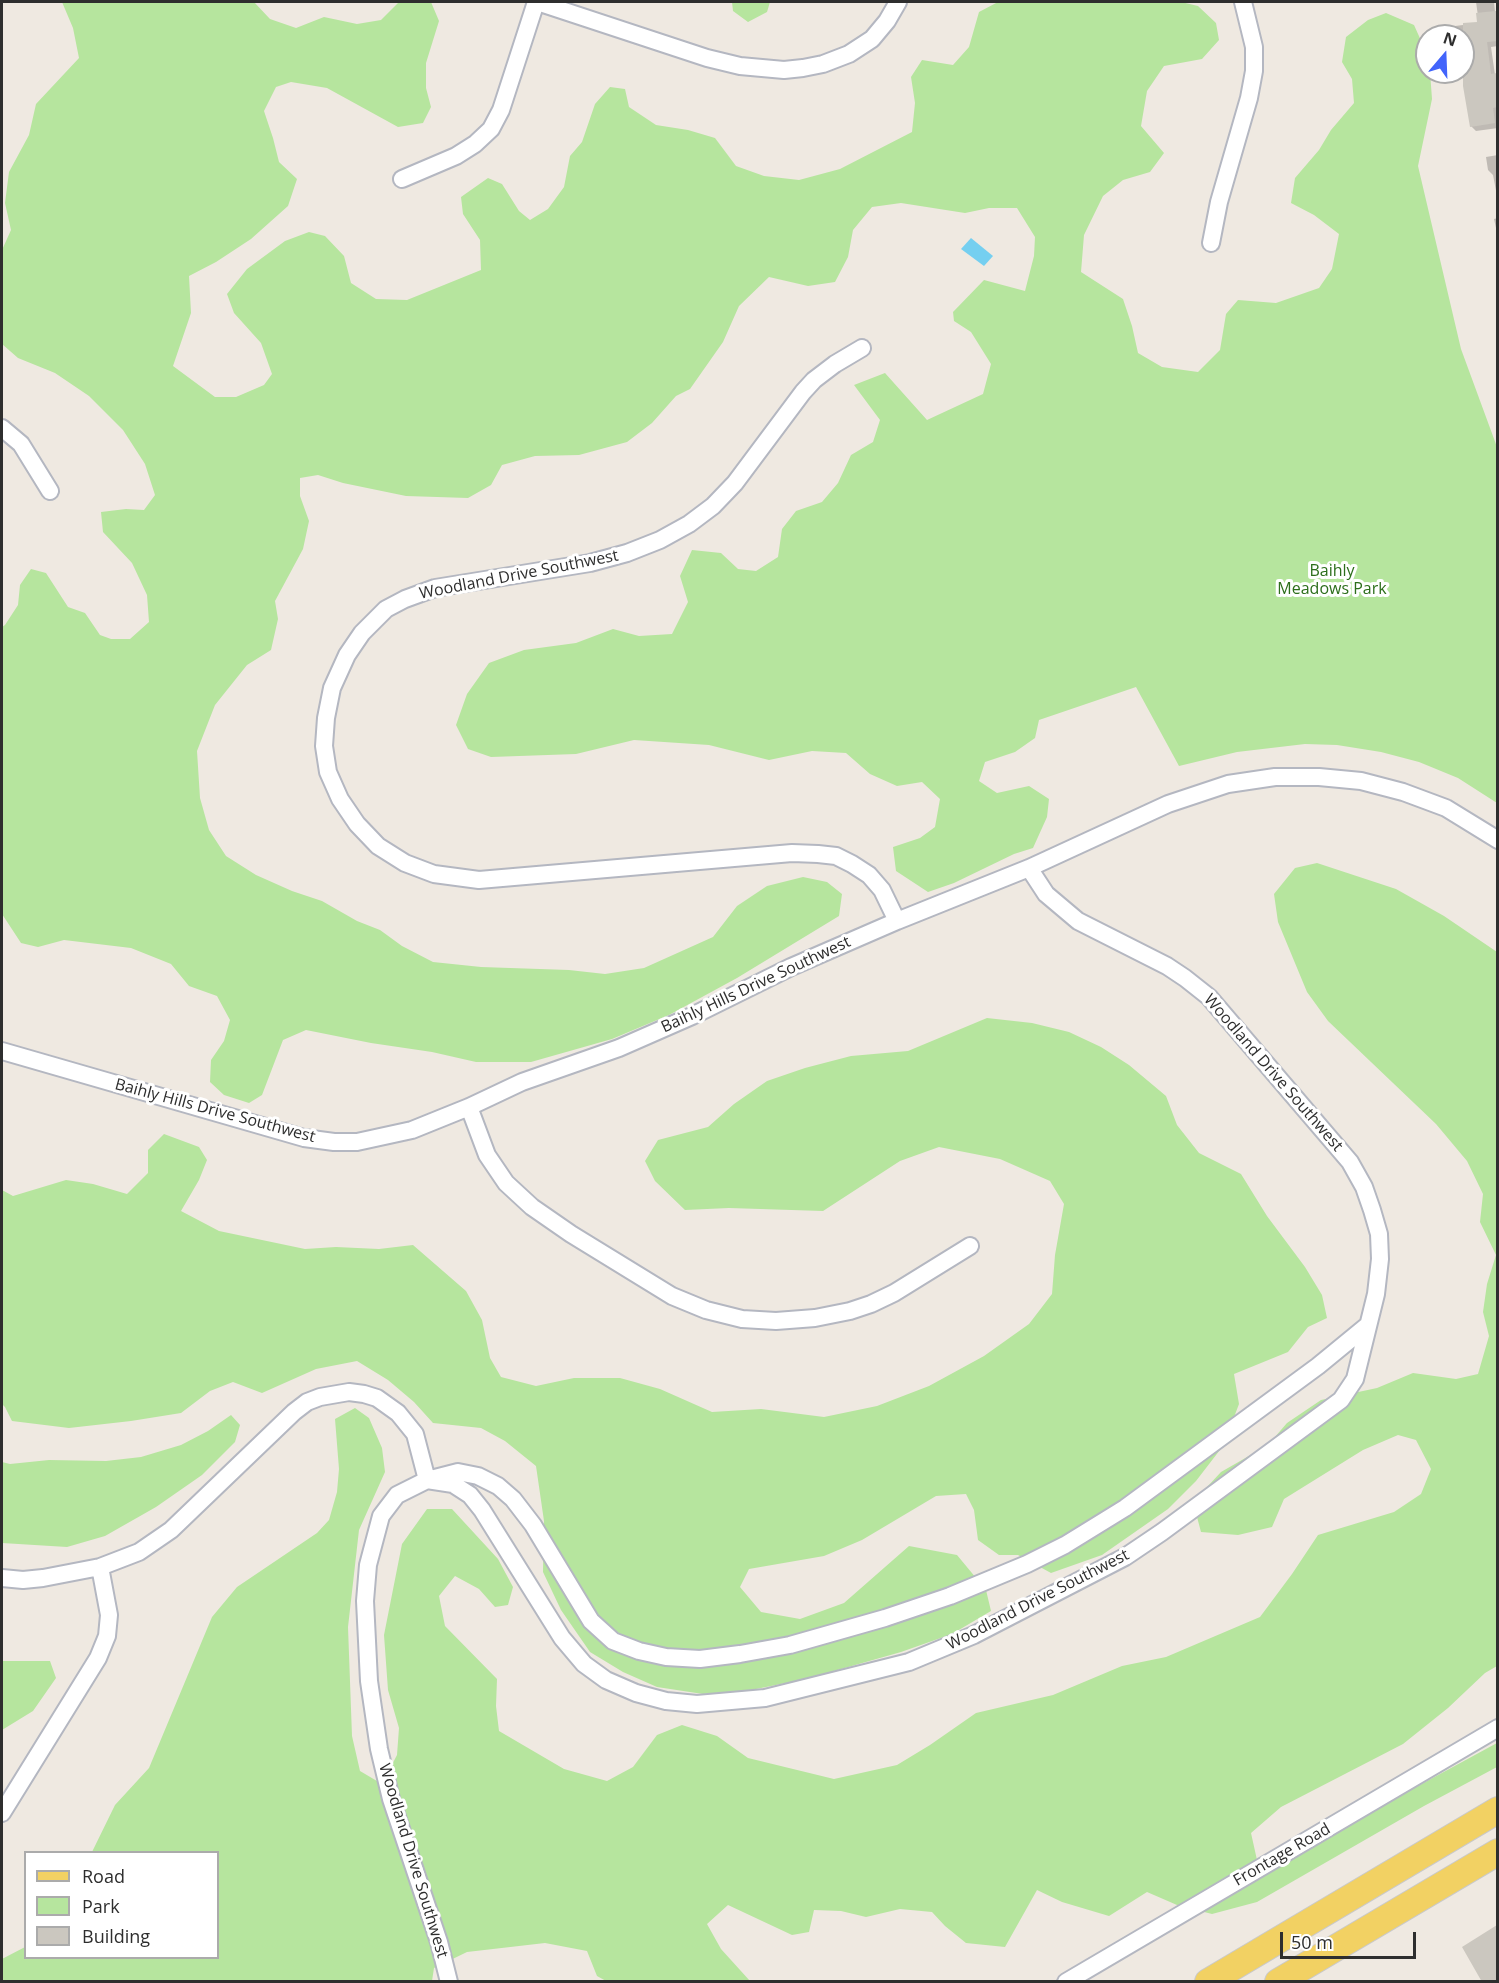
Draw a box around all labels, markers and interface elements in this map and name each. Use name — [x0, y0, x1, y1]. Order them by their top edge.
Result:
north arrow — [1415, 24, 1475, 84]
text: N — [1440, 26, 1460, 51]
street label: Woodland Drive Southwest — [418, 546, 620, 604]
park label: Baihly Meadows Park — [1277, 561, 1387, 599]
street label: Baihly Hills Drive Southwest — [658, 933, 854, 1037]
street label: Woodland Drive Southwest — [1199, 990, 1347, 1156]
street label: Baihly Hills Drive Southwest — [113, 1075, 317, 1147]
street label: Woodland Drive Southwest — [944, 1546, 1132, 1654]
street label: Woodland Drive Southwest — [374, 1761, 452, 1961]
street label: Frontage Road — [1230, 1819, 1334, 1891]
legend — [24, 1851, 219, 1959]
text: Road — [82, 1864, 125, 1888]
text: Park — [82, 1894, 120, 1918]
scale bar — [1283, 1920, 1420, 1958]
text: Building — [82, 1924, 150, 1948]
text: 50 m — [1291, 1930, 1333, 1954]

